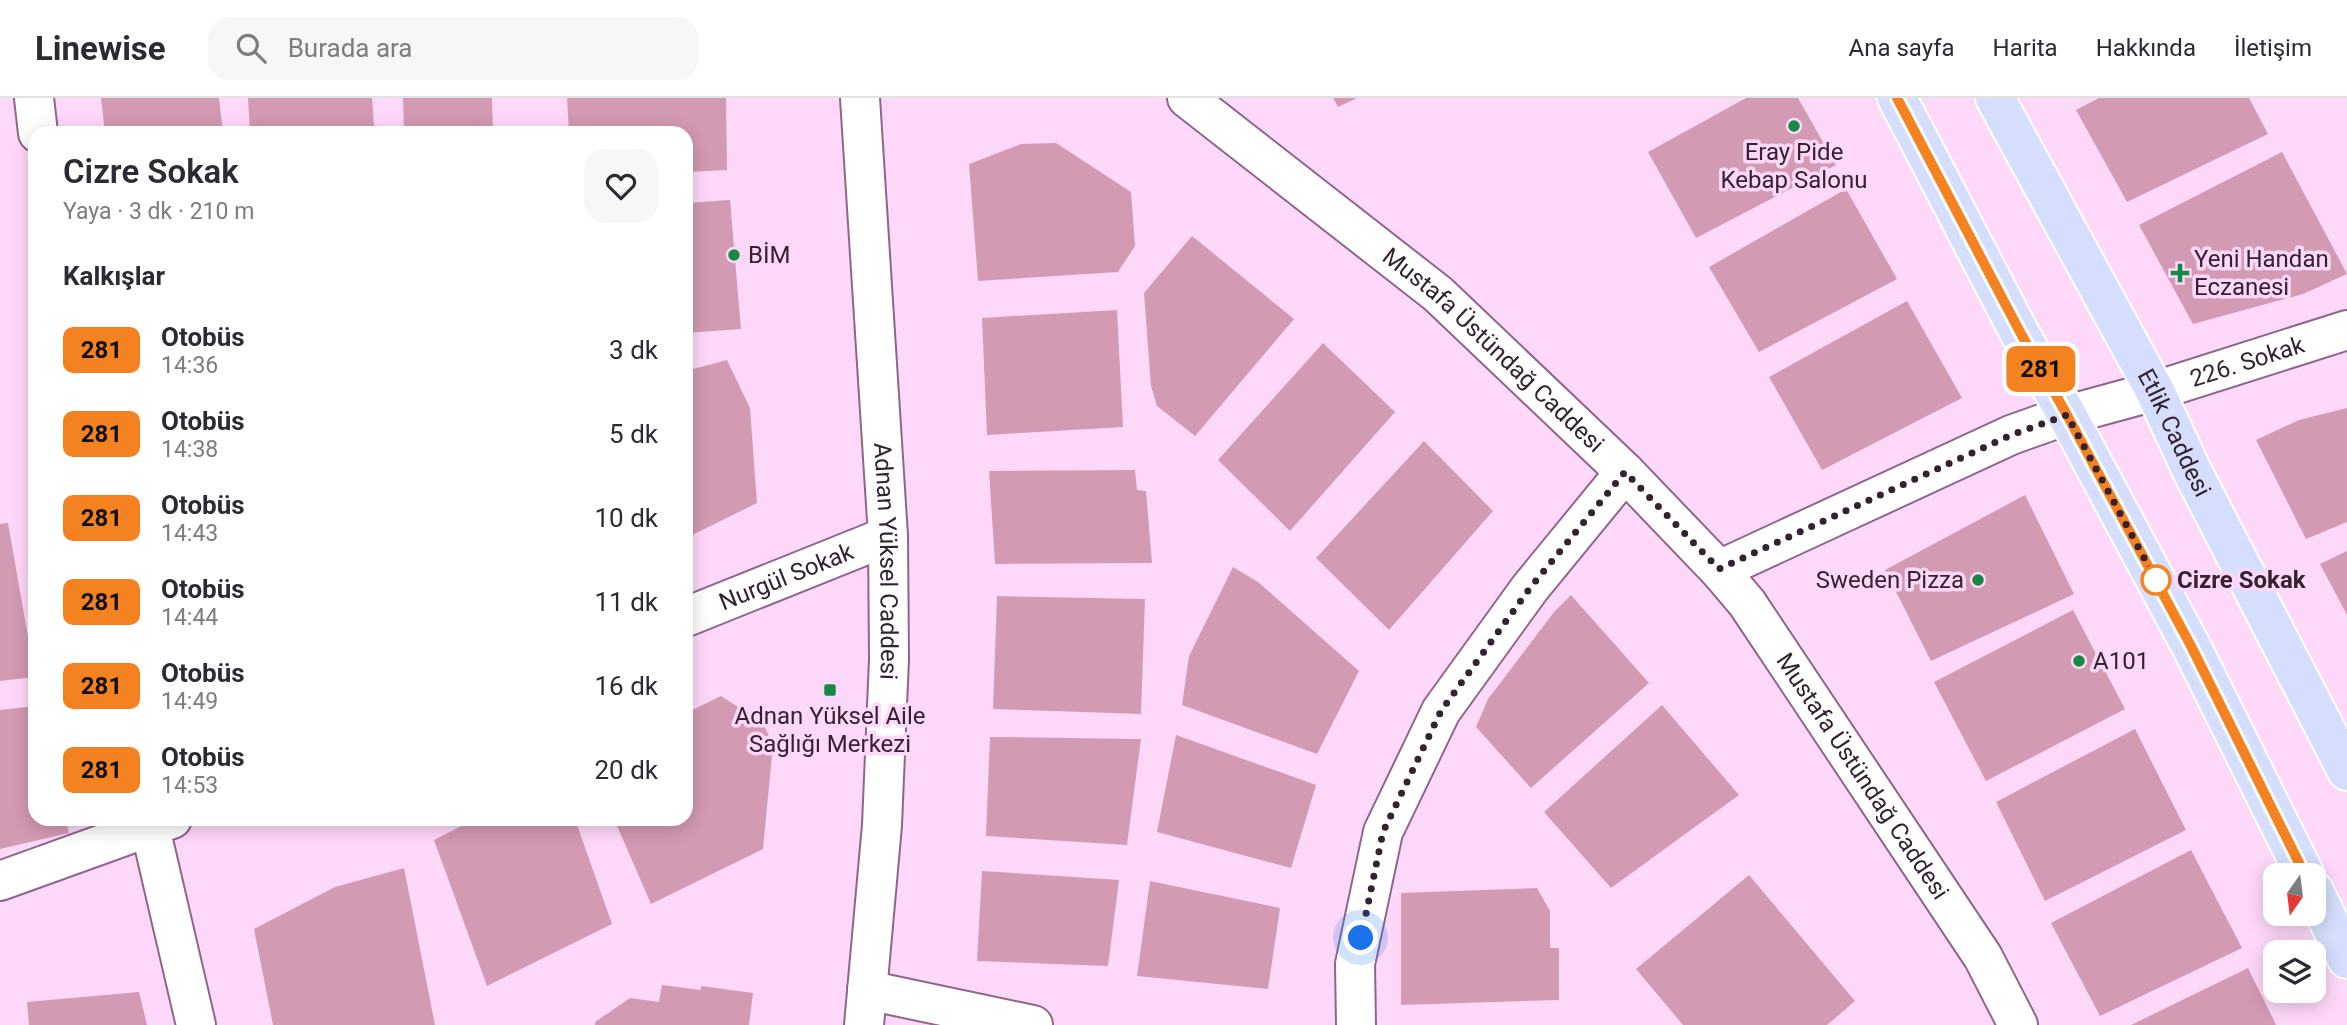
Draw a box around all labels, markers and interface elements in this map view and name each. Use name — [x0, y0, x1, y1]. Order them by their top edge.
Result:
search box — [208, 17, 698, 80]
text: Linewise — [35, 29, 166, 68]
icon: search — [232, 29, 270, 67]
text: Burada ara — [288, 33, 412, 63]
text: Ana sayfa — [1849, 34, 1955, 62]
text: Harita — [1993, 34, 2058, 62]
text: Hakkında — [2096, 34, 2196, 62]
text: İletişim — [2234, 34, 2312, 62]
marker: Eray Pide Kebap Salonu — [1786, 118, 1802, 134]
place label: Eray Pide Kebap Salonu — [1721, 138, 1867, 194]
button: heart — [584, 149, 658, 223]
text: Cizre Sokak — [63, 152, 239, 191]
text: Yaya · 3 dk · 210 m — [63, 198, 254, 225]
place label: BİM — [748, 241, 790, 269]
street label: Mustafa Üstündağ Caddesi — [1377, 242, 1610, 458]
place label: Yeni Handan Eczanesi — [2194, 245, 2329, 301]
marker: BİM — [726, 247, 742, 263]
text: Kalkışlar — [63, 261, 165, 291]
marker: Yeni Handan Eczanesi — [2172, 265, 2188, 281]
text: Otobüs — [161, 322, 245, 352]
street label: 226. Sokak — [2187, 330, 2308, 393]
text: 3 dk — [609, 335, 658, 365]
text: 281 — [81, 336, 122, 364]
line badge: 281 — [2001, 346, 2081, 392]
text: 14:36 — [161, 352, 218, 379]
text: 281 — [2020, 355, 2062, 383]
street label: Etlik Caddesi — [2132, 364, 2217, 501]
text: Otobüs — [161, 406, 245, 436]
text: 5 dk — [609, 419, 658, 449]
text: 281 — [81, 420, 122, 448]
text: 14:38 — [161, 436, 218, 463]
street label: Adnan Yüksel Caddesi — [868, 442, 903, 681]
text: Otobüs — [161, 490, 245, 520]
text: 10 dk — [594, 503, 658, 533]
text: 281 — [81, 504, 122, 532]
text: 14:43 — [161, 520, 218, 547]
street label: Nurgül Sokak — [715, 537, 858, 616]
marker: Cizre Sokak — [2141, 565, 2171, 595]
place label: Sweden Pizza — [1816, 566, 1964, 594]
place label: Cizre Sokak — [2177, 566, 2307, 594]
marker: Sweden Pizza — [1970, 572, 1986, 588]
text: Otobüs — [161, 574, 245, 604]
text: 11 dk — [594, 587, 658, 617]
text: 281 — [81, 588, 122, 616]
text: 14:44 — [161, 604, 218, 631]
place label: A101 — [2093, 647, 2149, 675]
street label: Mustafa Üstündağ Caddesi — [1770, 648, 1955, 905]
marker: A101 — [2071, 653, 2087, 669]
text: Otobüs — [161, 658, 245, 688]
text: 16 dk — [594, 671, 658, 701]
text: 281 — [81, 672, 122, 700]
marker: Adnan Yüksel Aile Sağlığı Merkezi — [822, 682, 838, 698]
text: 14:49 — [161, 688, 218, 715]
place label: Adnan Yüksel Aile Sağlığı Merkezi — [734, 702, 926, 758]
text: Otobüs — [161, 742, 245, 772]
text: 20 dk — [594, 755, 658, 785]
text: 281 — [81, 756, 122, 784]
text: 14:53 — [161, 772, 218, 799]
north arrow — [2263, 863, 2326, 926]
map controls — [2263, 863, 2326, 1003]
your location — [1343, 920, 1378, 955]
button: layers — [2263, 940, 2326, 1003]

